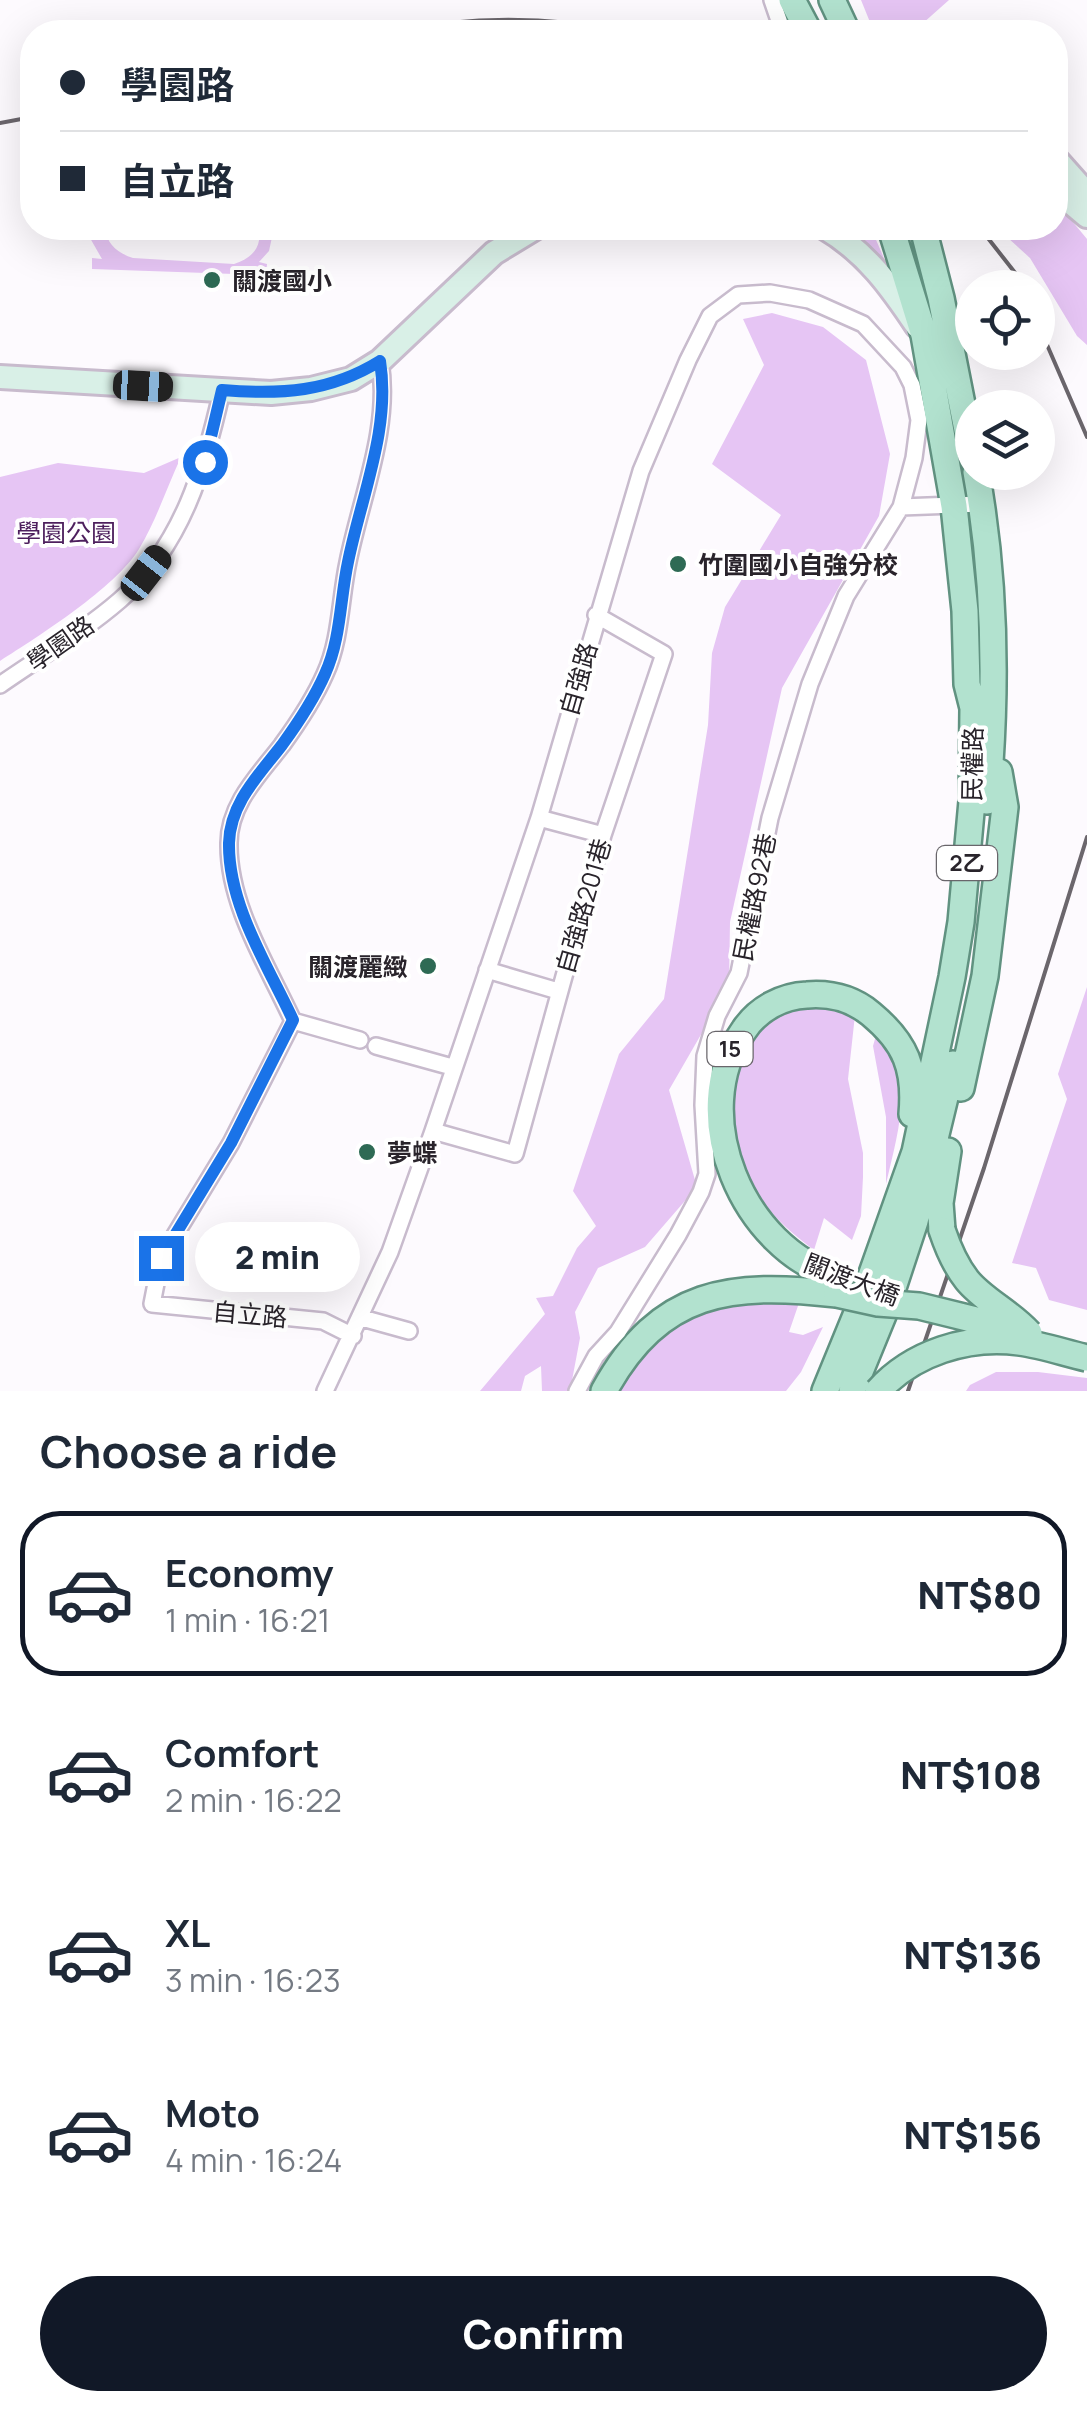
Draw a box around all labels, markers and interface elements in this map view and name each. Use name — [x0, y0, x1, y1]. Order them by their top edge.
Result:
text: 學園路 — [120, 58, 234, 110]
text: 自立路 — [120, 154, 234, 206]
place label: 關渡國小 — [232, 263, 332, 298]
marker: 關渡國小 — [201, 269, 223, 291]
map controls — [955, 270, 1055, 490]
button: locate — [955, 270, 1055, 370]
car — [112, 369, 174, 403]
button: layers — [955, 390, 1055, 490]
route start — [183, 440, 228, 485]
park label: 學園公園 — [16, 515, 116, 550]
car — [116, 540, 176, 606]
place label: 竹圍國小自強分校 — [698, 547, 898, 582]
marker: 竹圍國小自強分校 — [667, 553, 689, 575]
street label: 學園路 — [19, 607, 101, 679]
street label: 自強路 — [551, 638, 605, 720]
street label: 民權路 — [954, 726, 990, 802]
street label: 民權路92巷 — [724, 830, 784, 964]
street label: 自強路201巷 — [547, 834, 619, 978]
road number: 2乙 — [937, 846, 997, 880]
place label: 關渡麗緻 — [308, 949, 408, 984]
marker: 關渡麗緻 — [417, 955, 439, 977]
road number: 15 — [708, 1032, 752, 1066]
place label: 夢蝶 — [387, 1135, 437, 1170]
marker: 夢蝶 — [356, 1141, 378, 1163]
callout: 2 min — [196, 1223, 361, 1293]
text: 2 min — [235, 1235, 320, 1279]
route end — [139, 1236, 184, 1281]
street label: 關渡大橋 — [799, 1245, 905, 1313]
street label: 自立路 — [211, 1293, 289, 1335]
text: Choose a ride — [40, 1420, 337, 1482]
text: Economy — [165, 1546, 334, 1598]
icon: car — [45, 1549, 135, 1639]
text: NT$80 — [917, 1568, 1042, 1620]
text: 1 min · 16:21 — [165, 1598, 330, 1642]
text: Comfort — [165, 1726, 319, 1778]
icon: car — [45, 1729, 135, 1819]
text: NT$108 — [900, 1748, 1042, 1800]
text: 2 min · 16:22 — [165, 1778, 342, 1822]
text: XL — [165, 1906, 210, 1958]
icon: car — [45, 1909, 135, 1999]
text: NT$136 — [903, 1928, 1042, 1980]
text: 3 min · 16:23 — [165, 1958, 341, 2002]
text: Moto — [165, 2086, 260, 2138]
icon: car — [45, 2089, 135, 2179]
text: NT$156 — [903, 2108, 1042, 2160]
text: 4 min · 16:24 — [165, 2138, 342, 2182]
button: Confirm — [40, 2276, 1047, 2391]

